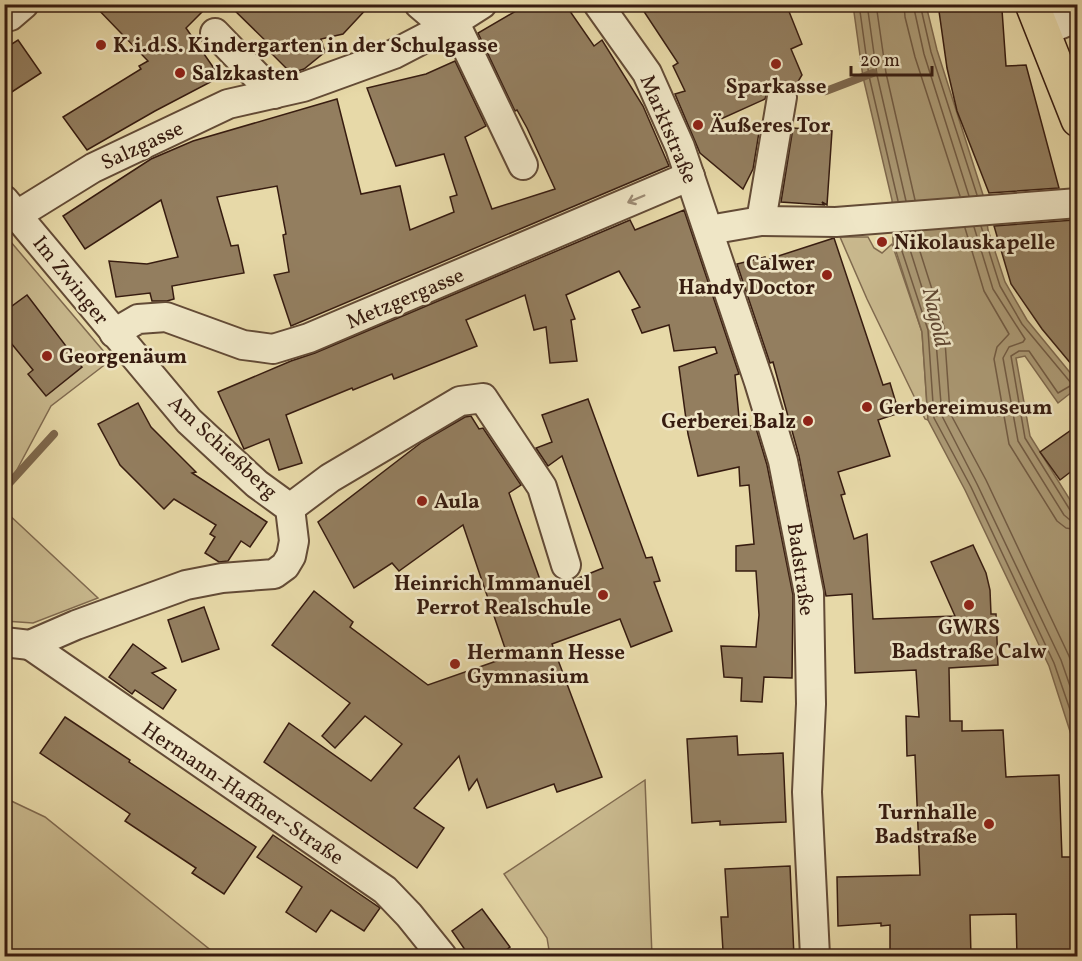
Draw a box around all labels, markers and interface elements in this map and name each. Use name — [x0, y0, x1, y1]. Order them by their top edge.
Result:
place label: K.i.d.S. Kindergarten in der Schulgasse — [113, 32, 498, 61]
marker: K.i.d.S. Kindergarten in der Schulgasse — [94, 38, 108, 52]
scale bar — [851, 39, 932, 77]
text: 20 m — [860, 49, 900, 74]
marker: Sparkasse — [769, 57, 783, 71]
place label: Salzkasten — [192, 60, 299, 89]
marker: Salzkasten — [173, 66, 187, 80]
street label: Marktstraße — [632, 71, 704, 189]
place label: Sparkasse — [726, 73, 826, 102]
place label: Äußeres Tor — [710, 112, 830, 141]
street label: Salzgasse — [97, 115, 189, 178]
marker: Äußeres Tor — [691, 118, 705, 132]
one-way arrow — [627, 194, 646, 205]
place label: Nikolauskapelle — [894, 229, 1055, 258]
street label: Im Zwinger — [25, 230, 115, 332]
marker: Nikolauskapelle — [875, 235, 889, 249]
place label: Calwer Handy Doctor — [678, 250, 815, 303]
street label: Metzgergasse — [342, 261, 469, 337]
marker: Calwer Handy Doctor — [820, 268, 834, 282]
water label: Nagold — [913, 285, 957, 351]
place label: Georgenäum — [59, 343, 187, 372]
marker: Georgenäum — [40, 349, 54, 363]
street label: Am Schießberg — [161, 390, 283, 507]
place label: Gerbereimuseum — [879, 394, 1053, 423]
marker: Gerbereimuseum — [860, 400, 874, 414]
place label: Gerberei Balz — [661, 408, 796, 437]
marker: Gerberei Balz — [801, 414, 815, 428]
place label: Aula — [434, 488, 480, 517]
marker: Aula — [415, 494, 429, 508]
street label: Badstraße — [779, 521, 820, 618]
place label: Heinrich Immanuel Perrot Realschule — [394, 570, 591, 623]
marker: Heinrich Immanuel Perrot Realschule — [596, 588, 610, 602]
marker: GWRS Badstraße Calw — [962, 598, 976, 612]
place label: GWRS Badstraße Calw — [891, 614, 1047, 667]
place label: Hermann Hesse Gymnasium — [467, 639, 625, 692]
marker: Hermann Hesse Gymnasium — [448, 657, 462, 671]
street label: Hermann-Haffner-Straße — [135, 716, 349, 873]
place label: Turnhalle Badstraße — [875, 799, 977, 852]
marker: Turnhalle Badstraße — [982, 817, 996, 831]

